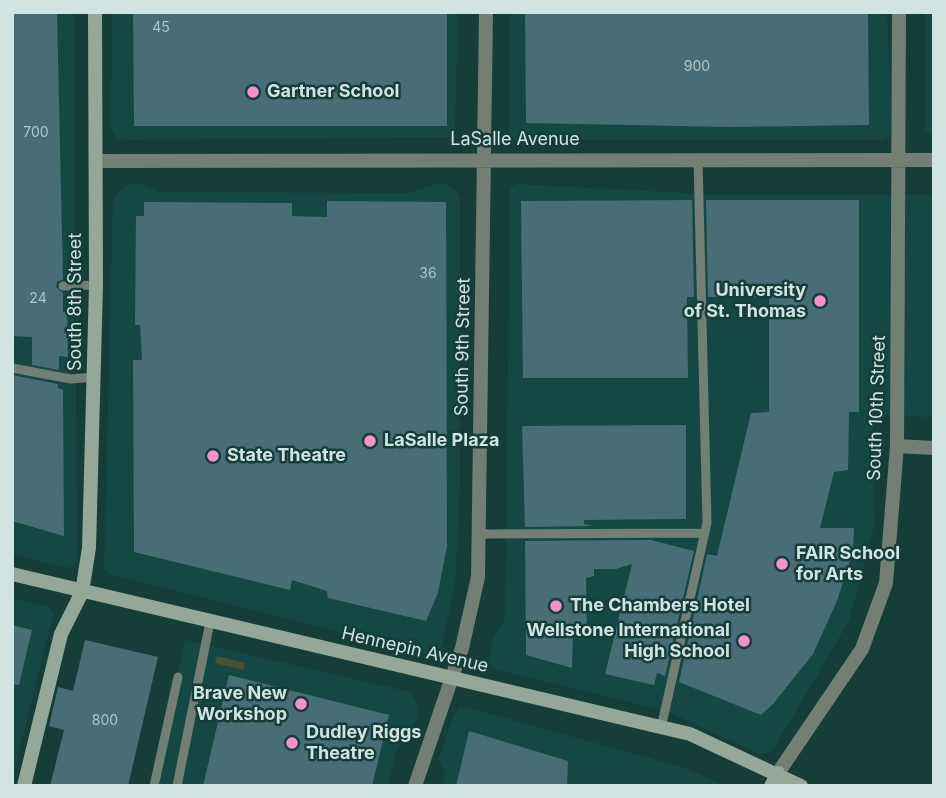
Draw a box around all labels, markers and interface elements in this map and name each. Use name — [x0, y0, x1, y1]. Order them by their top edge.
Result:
house number: 45 — [152, 20, 170, 36]
house number: 900 — [684, 59, 710, 75]
place label: Gartner School — [267, 81, 399, 103]
marker: Gartner School — [245, 84, 261, 100]
house number: 700 — [23, 125, 49, 141]
street label: LaSalle Avenue — [450, 129, 580, 151]
street label: South 8th Street — [65, 233, 87, 371]
house number: 36 — [419, 266, 437, 282]
street label: South 9th Street — [451, 278, 475, 416]
place label: University of St. Thomas — [684, 280, 806, 322]
house number: 24 — [29, 291, 47, 307]
marker: University of St. Thomas — [812, 293, 828, 309]
street label: South 10th Street — [864, 335, 890, 481]
place label: LaSalle Plaza — [384, 430, 499, 452]
marker: LaSalle Plaza — [362, 433, 378, 449]
place label: State Theatre — [227, 445, 346, 467]
marker: State Theatre — [205, 448, 221, 464]
place label: FAIR School for Arts — [796, 543, 900, 586]
marker: FAIR School for Arts — [774, 556, 790, 572]
place label: The Chambers Hotel — [570, 595, 750, 617]
marker: The Chambers Hotel — [548, 598, 564, 614]
place label: Wellstone International High School — [526, 620, 730, 662]
street label: Hennepin Avenue — [340, 623, 490, 677]
marker: Wellstone International High School — [736, 633, 752, 649]
place label: Brave New Workshop — [193, 683, 287, 726]
marker: Brave New Workshop — [293, 696, 309, 712]
house number: 800 — [92, 713, 118, 729]
place label: Dudley Riggs Theatre — [306, 722, 421, 764]
marker: Dudley Riggs Theatre — [284, 735, 300, 751]

